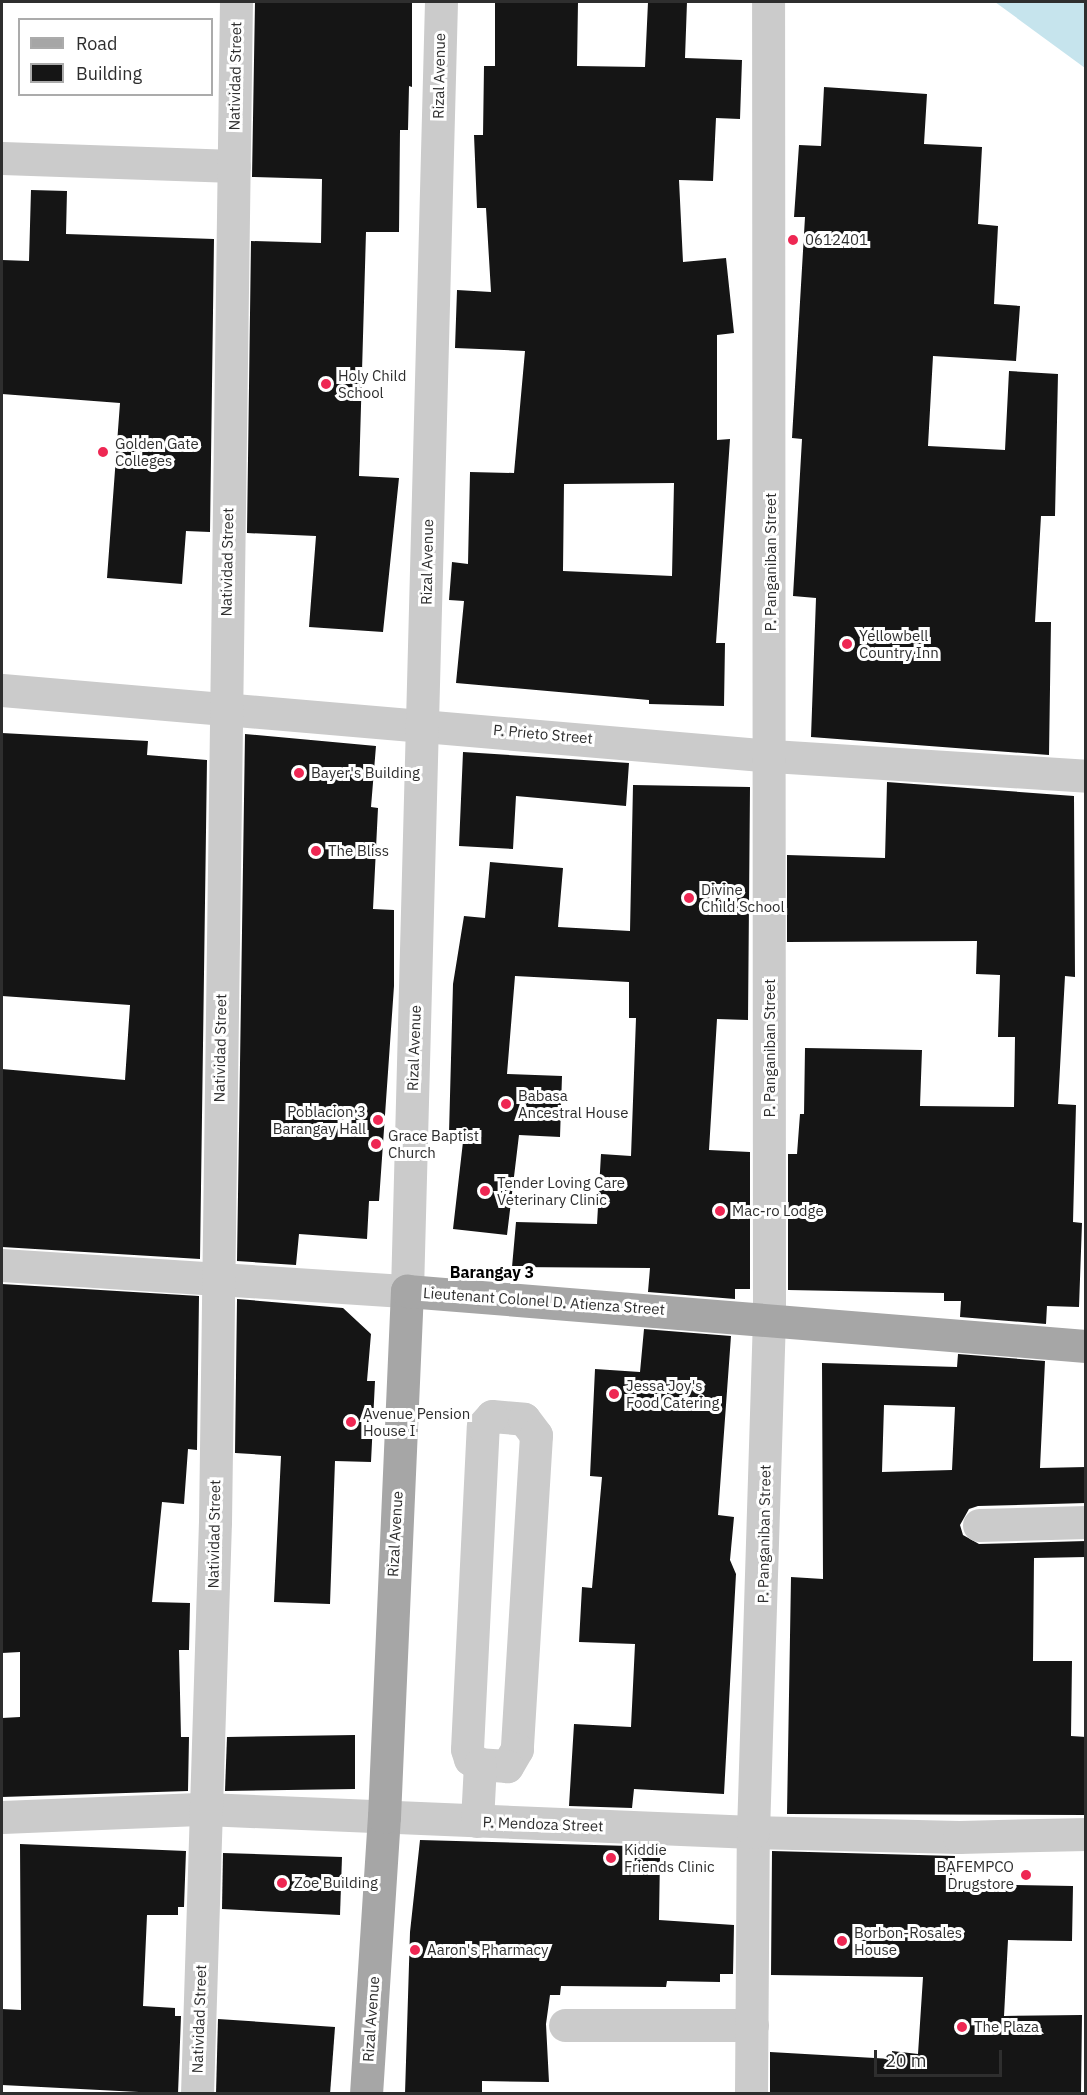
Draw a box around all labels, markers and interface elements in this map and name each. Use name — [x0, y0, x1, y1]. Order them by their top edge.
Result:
legend — [18, 18, 213, 96]
street label: Natividad Street — [225, 21, 245, 131]
text: Road — [76, 32, 117, 55]
street label: Rizal Avenue — [429, 33, 449, 119]
text: Building — [76, 62, 142, 85]
place label: 0612401 — [805, 231, 868, 249]
marker: 0612401 — [786, 233, 800, 247]
place label: Holy Child School — [338, 366, 406, 401]
marker: Holy Child School — [319, 377, 333, 391]
place label: Golden Gate Colleges — [115, 434, 199, 469]
marker: Golden Gate Colleges — [96, 445, 110, 459]
street label: P. Panganiban Street — [762, 493, 780, 631]
street label: Natividad Street — [217, 507, 237, 617]
street label: Rizal Avenue — [417, 519, 437, 605]
place label: Yellowbell Country Inn — [859, 626, 939, 661]
marker: Yellowbell Country Inn — [840, 637, 854, 651]
street label: P. Prieto Street — [492, 721, 594, 747]
place label: Bayer's Building — [311, 764, 420, 782]
marker: Bayer's Building — [292, 766, 306, 780]
place label: The Bliss — [328, 842, 389, 860]
marker: The Bliss — [309, 844, 323, 858]
place label: Divine Child School — [701, 880, 785, 915]
marker: Divine Child School — [682, 891, 696, 905]
street label: P. Panganiban Street — [761, 979, 779, 1117]
street label: Natividad Street — [210, 993, 230, 1103]
street label: Rizal Avenue — [404, 1005, 424, 1091]
place label: Babasa Ancestral House — [518, 1086, 628, 1121]
marker: Babasa Ancestral House — [499, 1097, 513, 1111]
place label: Poblacion 3 Barangay Hall — [273, 1102, 366, 1137]
marker: Poblacion 3 Barangay Hall — [371, 1113, 385, 1127]
place label: Grace Baptist Church — [388, 1126, 479, 1161]
marker: Grace Baptist Church — [369, 1137, 383, 1151]
place label: Tender Loving Care Veterinary Clinic — [497, 1173, 625, 1208]
marker: Tender Loving Care Veterinary Clinic — [478, 1184, 492, 1198]
place label: Mac-ro Lodge — [732, 1202, 824, 1220]
marker: Mac-ro Lodge — [713, 1204, 727, 1218]
district label: Barangay 3 — [450, 1262, 534, 1282]
street label: Lieutenant Colonel D. Atienza Street — [423, 1284, 665, 1318]
place label: Jessa Joy's Food Catering — [626, 1376, 720, 1411]
marker: Jessa Joy's Food Catering — [607, 1387, 621, 1401]
place label: Avenue Pension House I — [363, 1404, 470, 1439]
marker: Avenue Pension House I — [344, 1415, 358, 1429]
street label: P. Panganiban Street — [754, 1464, 774, 1604]
street label: Natividad Street — [204, 1479, 224, 1589]
street label: Rizal Avenue — [384, 1491, 406, 1577]
street label: P. Mendoza Street — [482, 1813, 604, 1835]
place label: Kiddie Friends Clinic — [624, 1840, 715, 1875]
marker: Kiddie Friends Clinic — [602, 1849, 620, 1867]
place label: BAFEMPCO Drugstore — [937, 1857, 1014, 1892]
marker: BAFEMPCO Drugstore — [1019, 1868, 1033, 1882]
place label: Zoe Building — [294, 1874, 378, 1892]
marker: Zoe Building — [275, 1876, 289, 1890]
place label: Borbon-Rosales House — [854, 1923, 962, 1958]
marker: Borbon-Rosales House — [835, 1934, 849, 1948]
place label: Aaron's Pharmacy — [427, 1941, 549, 1959]
marker: Aaron's Pharmacy — [408, 1943, 422, 1957]
street label: Natividad Street — [188, 1964, 210, 2074]
street label: Rizal Avenue — [359, 1975, 383, 2063]
place label: The Plaza — [974, 2018, 1039, 2036]
marker: The Plaza — [955, 2020, 969, 2034]
scale bar — [877, 2038, 1004, 2076]
text: 20 m — [885, 2049, 927, 2072]

